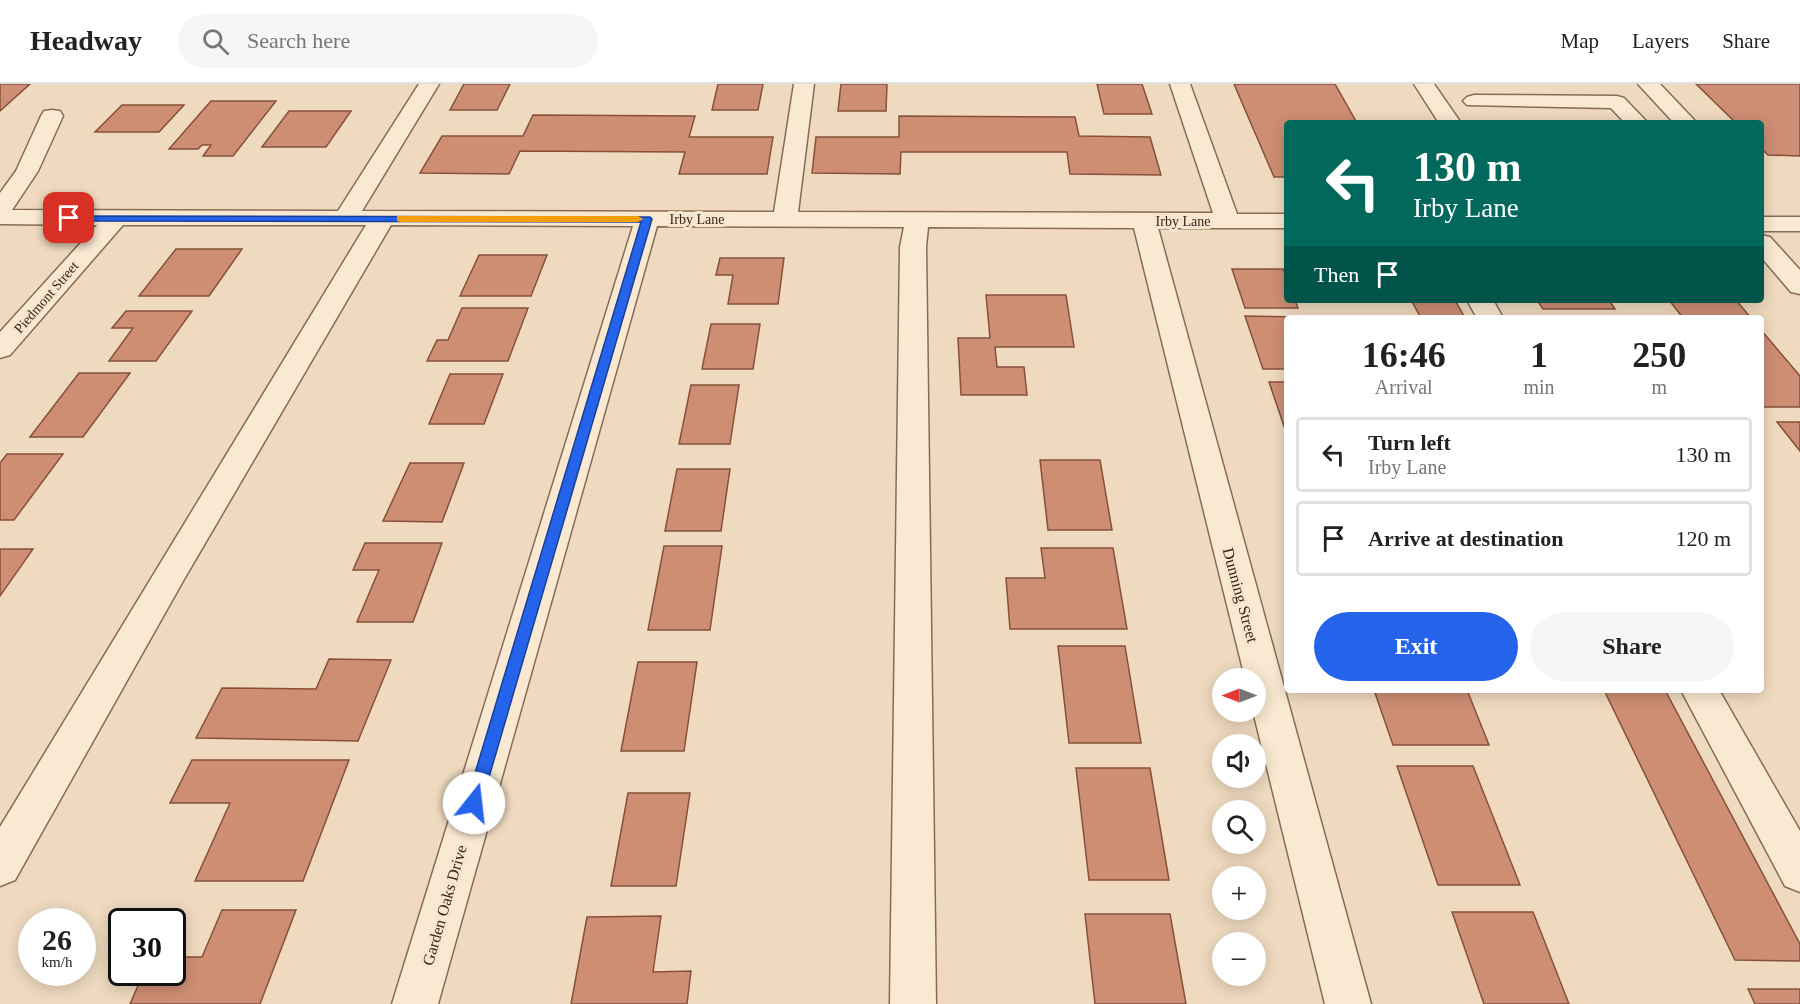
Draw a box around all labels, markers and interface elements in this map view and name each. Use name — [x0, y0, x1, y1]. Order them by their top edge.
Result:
search box — [178, 14, 598, 68]
text: Headway — [30, 25, 142, 56]
icon: search — [199, 25, 232, 58]
text: Search here — [247, 28, 350, 53]
text: Map — [1561, 29, 1599, 53]
text: Layers — [1632, 29, 1689, 53]
text: Share — [1722, 29, 1770, 53]
icon: left — [1314, 144, 1392, 222]
text: 130 m — [1413, 144, 1522, 190]
pin — [43, 192, 94, 243]
text: Irby Lane — [1413, 193, 1519, 223]
icon: arrive — [52, 201, 85, 234]
street label: Irby Lane — [670, 212, 724, 227]
street label: Irby Lane — [1156, 214, 1210, 229]
street label: Piedmont Street — [11, 258, 82, 336]
icon: arrive — [1371, 258, 1404, 291]
text: Then — [1314, 262, 1359, 287]
text: 16:46 — [1362, 335, 1446, 375]
text: 1 — [1530, 335, 1548, 375]
text: 250 — [1632, 335, 1686, 375]
text: Arrival — [1375, 376, 1433, 398]
text: min — [1523, 376, 1555, 398]
text: m — [1652, 376, 1667, 398]
text: Turn left — [1368, 430, 1451, 455]
icon: left — [1317, 438, 1350, 471]
text: 130 m — [1675, 442, 1731, 467]
text: Irby Lane — [1368, 456, 1446, 478]
icon: arrive — [1317, 522, 1350, 555]
text: Arrive at destination — [1368, 526, 1564, 551]
text: 120 m — [1675, 526, 1731, 551]
street label: Dunning Street — [1219, 546, 1261, 645]
button: Exit — [1314, 612, 1518, 681]
button: Share — [1530, 612, 1734, 681]
north arrow — [1212, 668, 1266, 722]
map controls — [1212, 668, 1266, 986]
button: sound — [1212, 734, 1266, 788]
position arrow — [442, 771, 506, 835]
button: search — [1212, 800, 1266, 854]
street label: Garden Oaks Drive — [419, 843, 470, 967]
button: + — [1212, 866, 1266, 920]
speed limit sign: 30 — [108, 908, 186, 986]
text: 26 — [42, 923, 72, 956]
button: − — [1212, 932, 1266, 986]
text: km/h — [42, 954, 72, 970]

